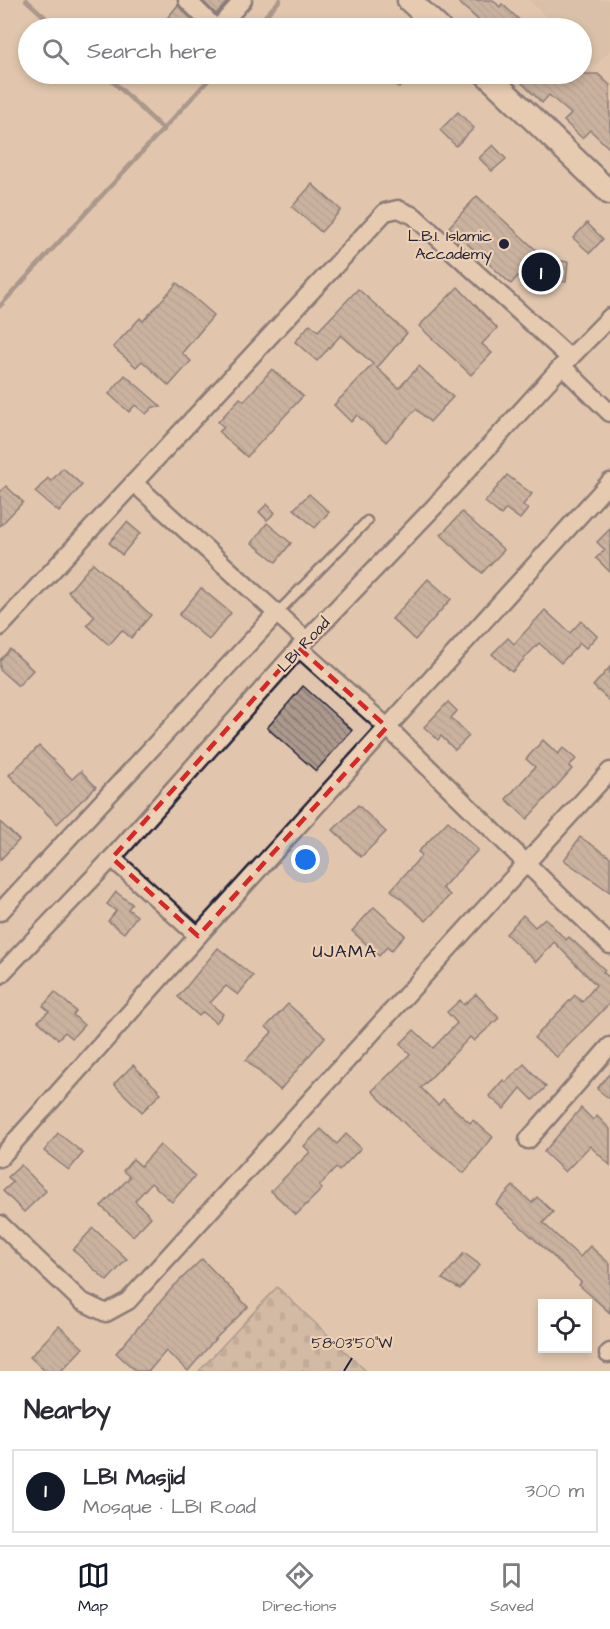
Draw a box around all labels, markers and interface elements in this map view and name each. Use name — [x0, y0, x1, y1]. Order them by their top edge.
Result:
search box — [18, 18, 592, 84]
icon: search — [39, 35, 72, 68]
text: Search here — [87, 36, 217, 67]
place label: L.B.I. Islamic Accademy — [408, 225, 492, 266]
marker: L.B.I. Islamic Accademy — [497, 237, 511, 251]
pin: 1 — [522, 250, 560, 294]
street label: LBI Road — [272, 612, 335, 677]
your location — [291, 845, 320, 874]
district label: UJAMA — [312, 939, 378, 964]
map controls — [538, 1299, 592, 1353]
button: locate — [538, 1299, 592, 1353]
text: 58°03'50"W — [312, 1333, 392, 1354]
text: Nearby — [24, 1392, 111, 1428]
text: LBI Masjid — [83, 1462, 185, 1493]
text: 1 — [44, 1477, 47, 1505]
text: 300 m — [525, 1477, 584, 1505]
text: Mosque · LBI Road — [83, 1493, 256, 1521]
tab: Map — [77, 1559, 110, 1617]
tab: Directions — [263, 1559, 337, 1617]
tab: Saved — [490, 1559, 533, 1617]

